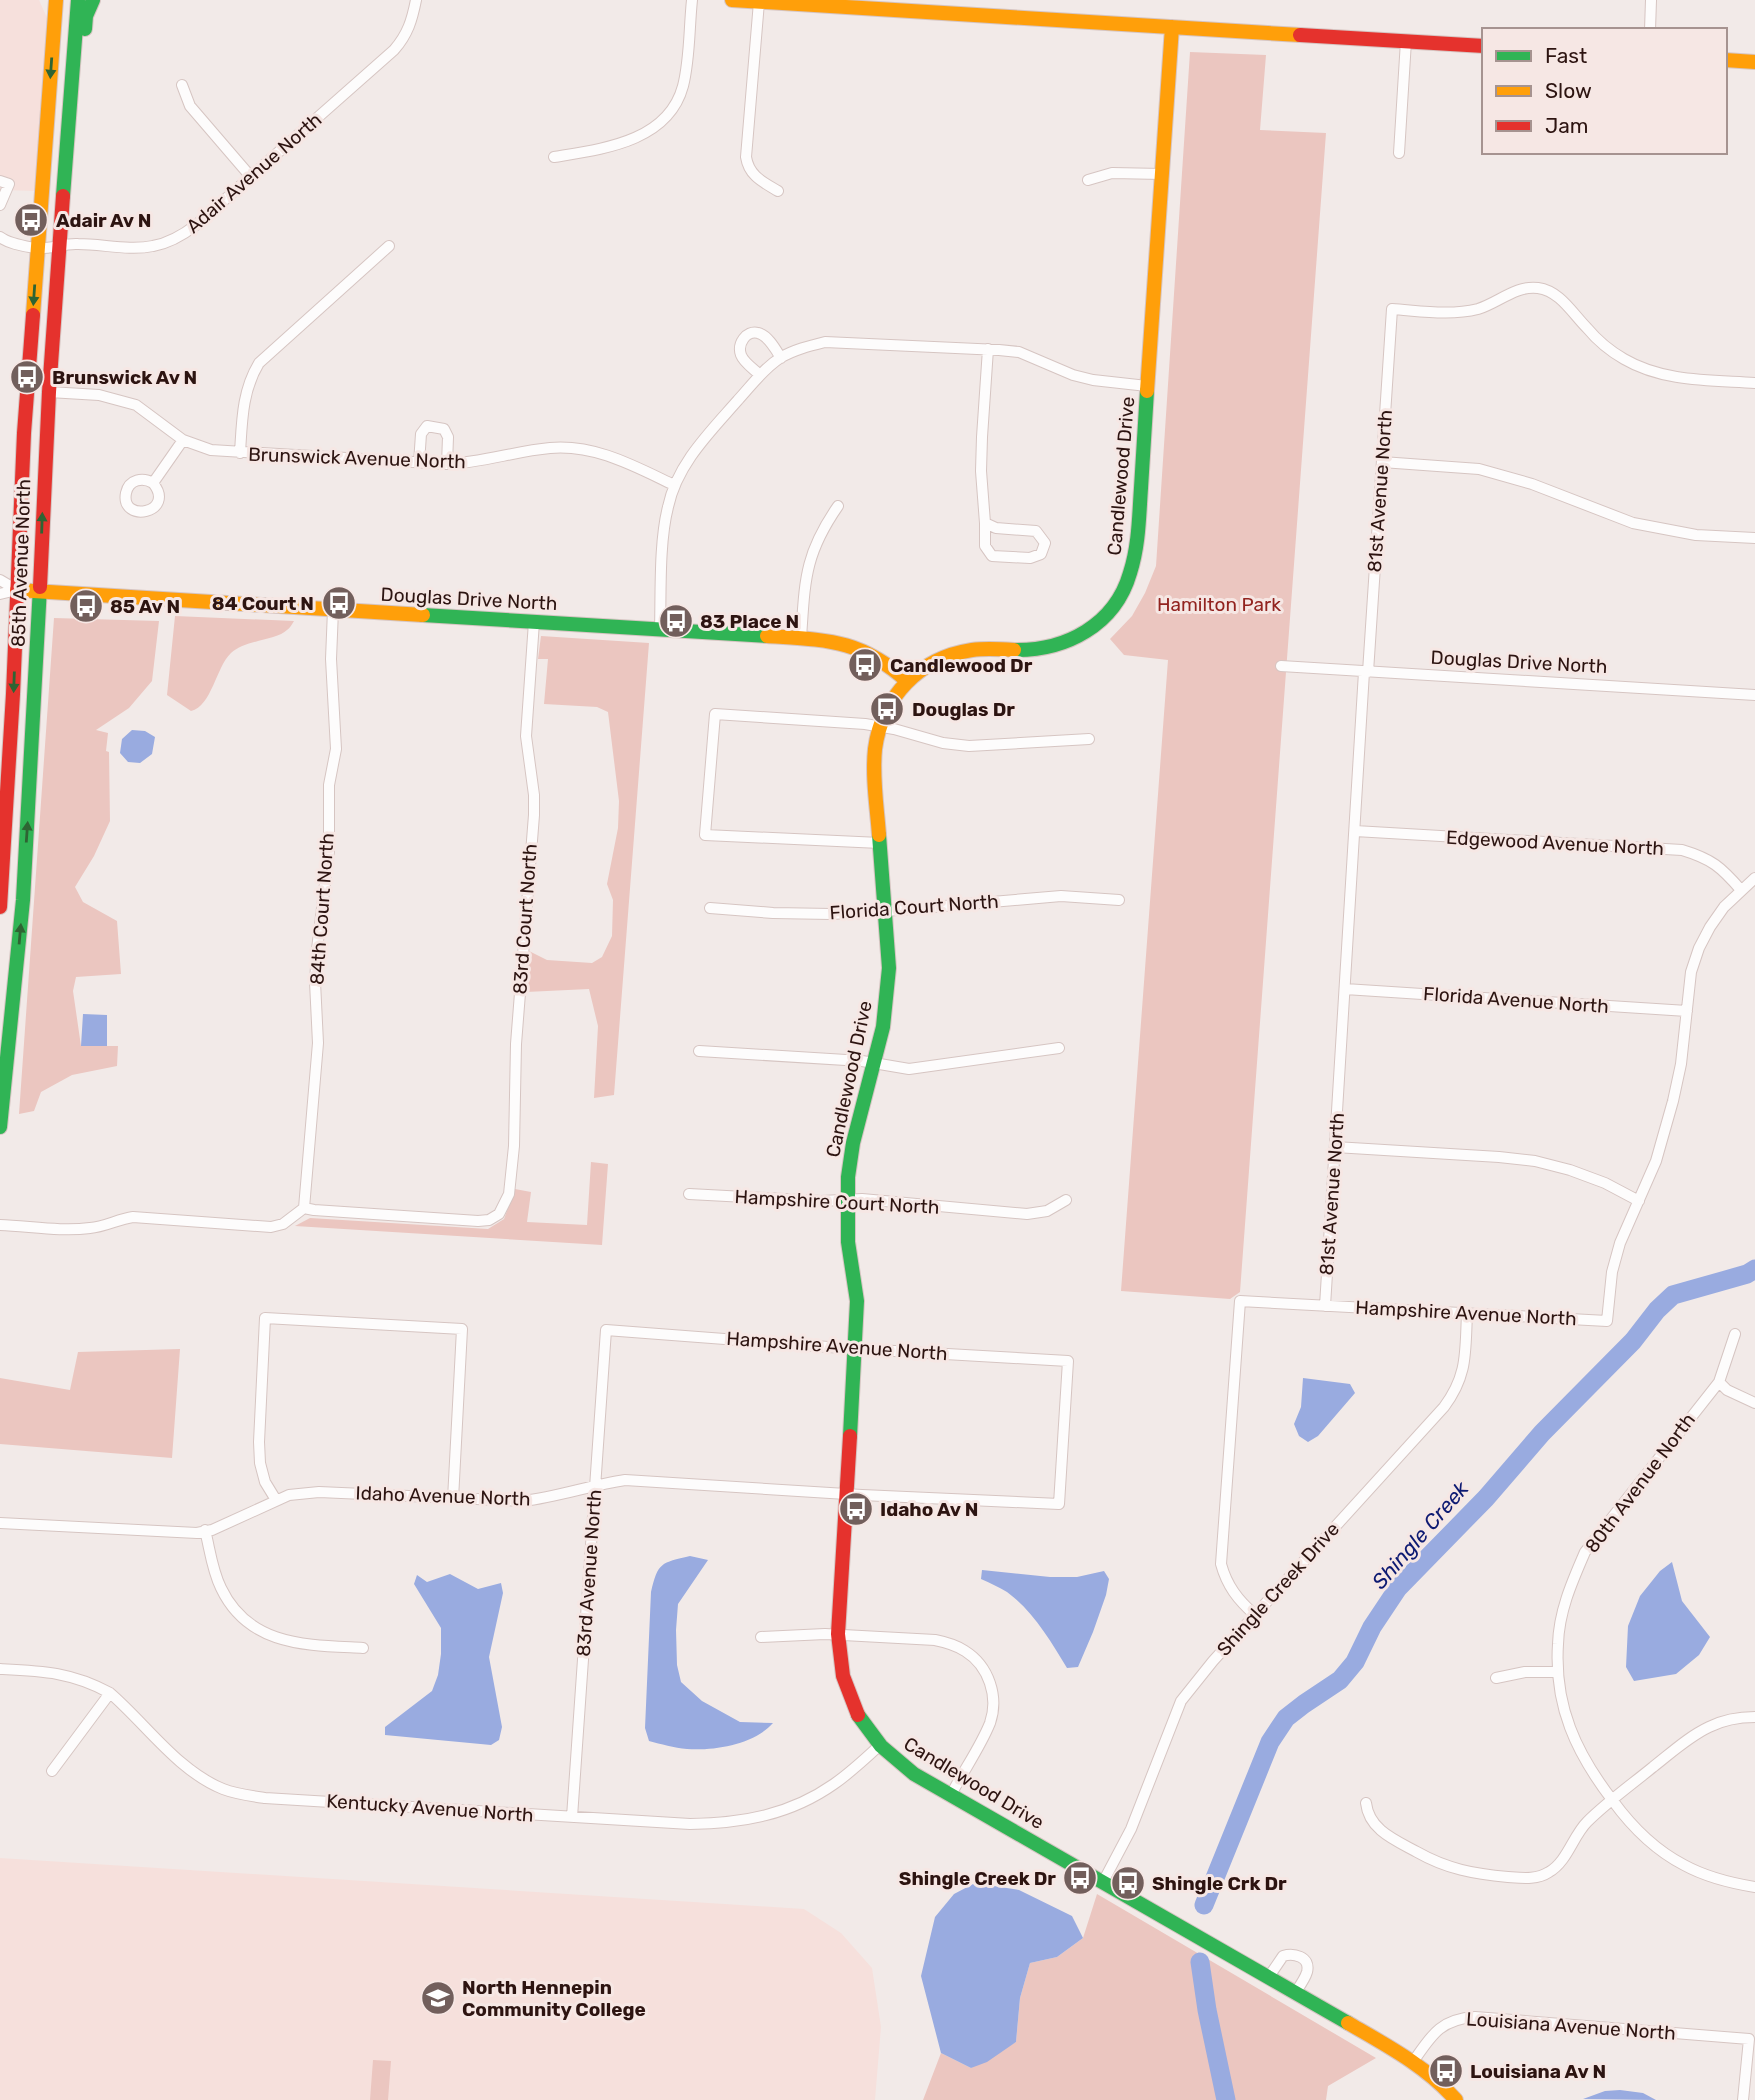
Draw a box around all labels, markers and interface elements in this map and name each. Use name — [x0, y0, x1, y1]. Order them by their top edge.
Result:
legend — [1482, 28, 1727, 154]
text: Fast — [1545, 43, 1587, 68]
one-way arrow — [45, 57, 56, 79]
text: Slow — [1545, 78, 1592, 103]
street label: Adair Avenue North — [182, 108, 326, 238]
text: Jam — [1545, 113, 1589, 138]
bus stop icon: Adair Av N — [12, 201, 50, 239]
place label: Adair Av N — [56, 209, 151, 232]
one-way arrow — [28, 284, 39, 306]
bus stop icon: Brunswick Av N — [8, 358, 46, 396]
place label: Brunswick Av N — [52, 366, 197, 389]
street label: Candlewood Drive — [1103, 396, 1139, 556]
street label: 81st Avenue North — [1363, 409, 1397, 573]
street label: Brunswick Avenue North — [248, 443, 466, 473]
street label: 85th Avenue North — [7, 479, 35, 647]
one-way arrow — [37, 512, 48, 534]
street label: Douglas Drive North — [380, 583, 558, 615]
bus stop icon: 84 Court N — [320, 584, 358, 622]
bus stop icon: 85 Av N — [67, 587, 105, 625]
place label: 84 Court N — [212, 592, 314, 615]
park label: Hamilton Park — [1157, 593, 1281, 616]
place label: 85 Av N — [110, 595, 180, 618]
bus stop icon: 83 Place N — [657, 602, 695, 640]
place label: 83 Place N — [700, 610, 799, 633]
bus stop icon: Candlewood Dr — [846, 646, 884, 684]
street label: Douglas Drive North — [1430, 646, 1608, 678]
place label: Candlewood Dr — [890, 654, 1033, 677]
one-way arrow — [8, 672, 19, 694]
bus stop icon: Douglas Dr — [868, 690, 906, 728]
place label: Douglas Dr — [912, 698, 1015, 721]
one-way arrow — [22, 821, 33, 843]
street label: Edgewood Avenue North — [1445, 826, 1665, 860]
street label: 84th Court North — [305, 832, 339, 986]
street label: 83rd Court North — [508, 843, 542, 995]
street label: Florida Court North — [829, 890, 999, 924]
one-way arrow — [15, 923, 26, 945]
street label: Florida Avenue North — [1422, 982, 1610, 1018]
street label: Candlewood Drive — [821, 999, 877, 1159]
street label: 81st Avenue North — [1315, 1112, 1349, 1276]
street label: Hampshire Court North — [734, 1185, 940, 1219]
street label: Hampshire Avenue North — [1355, 1296, 1577, 1330]
street label: Hampshire Avenue North — [726, 1327, 948, 1365]
street label: 80th Avenue North — [1580, 1409, 1700, 1557]
water label: Shingle Creek — [1366, 1475, 1474, 1594]
street label: Idaho Avenue North — [355, 1481, 531, 1511]
street label: 83rd Avenue North — [572, 1489, 606, 1657]
bus stop icon: Idaho Av N — [837, 1490, 875, 1528]
place label: Idaho Av N — [880, 1498, 978, 1521]
street label: Shingle Creek Drive — [1212, 1517, 1344, 1661]
street label: Candlewood Drive — [900, 1732, 1048, 1834]
street label: Kentucky Avenue North — [326, 1789, 534, 1827]
bus stop icon: Shingle Creek Dr — [1061, 1859, 1099, 1897]
bus stop icon: Shingle Crk Dr — [1109, 1864, 1147, 1902]
place label: Shingle Creek Dr — [899, 1867, 1056, 1890]
place label: Shingle Crk Dr — [1152, 1872, 1287, 1895]
place label: North Hennepin Community College — [462, 1976, 646, 2021]
school or university icon: North Hennepin Community College — [419, 1979, 457, 2017]
street label: Louisiana Avenue North — [1466, 2007, 1676, 2045]
bus stop icon: Louisiana Av N — [1427, 2052, 1465, 2090]
place label: Louisiana Av N — [1470, 2060, 1606, 2083]

